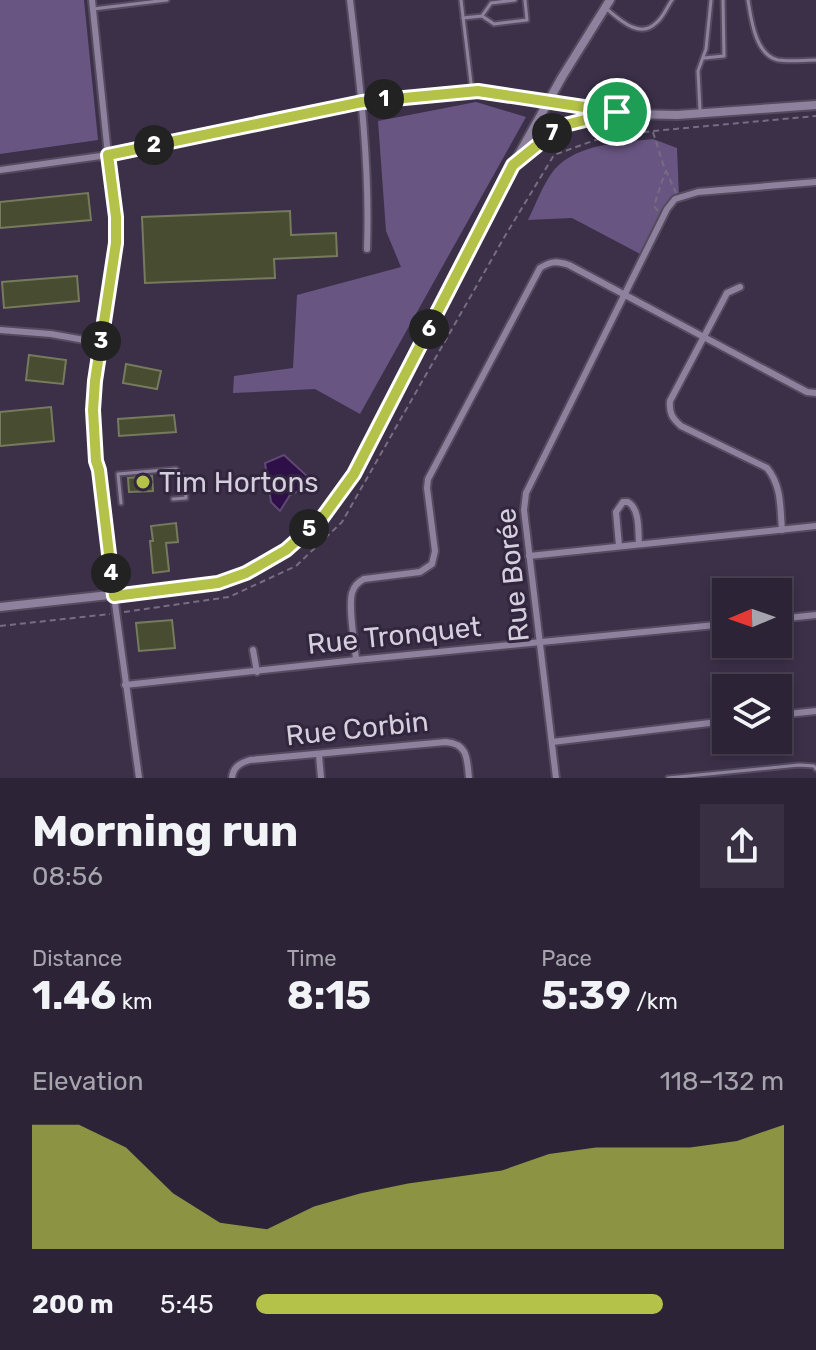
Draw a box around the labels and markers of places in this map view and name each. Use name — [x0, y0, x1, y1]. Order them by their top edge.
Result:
pin — [583, 78, 651, 146]
pin: 1 — [364, 79, 404, 119]
pin: 7 — [532, 113, 572, 153]
pin: 2 — [134, 125, 174, 165]
pin: 6 — [409, 309, 449, 349]
pin: 3 — [81, 321, 121, 361]
place label: Tim Hortons — [159, 466, 319, 499]
marker: Tim Hortons — [134, 473, 152, 491]
pin: 5 — [289, 509, 329, 549]
pin: 4 — [91, 553, 131, 593]

